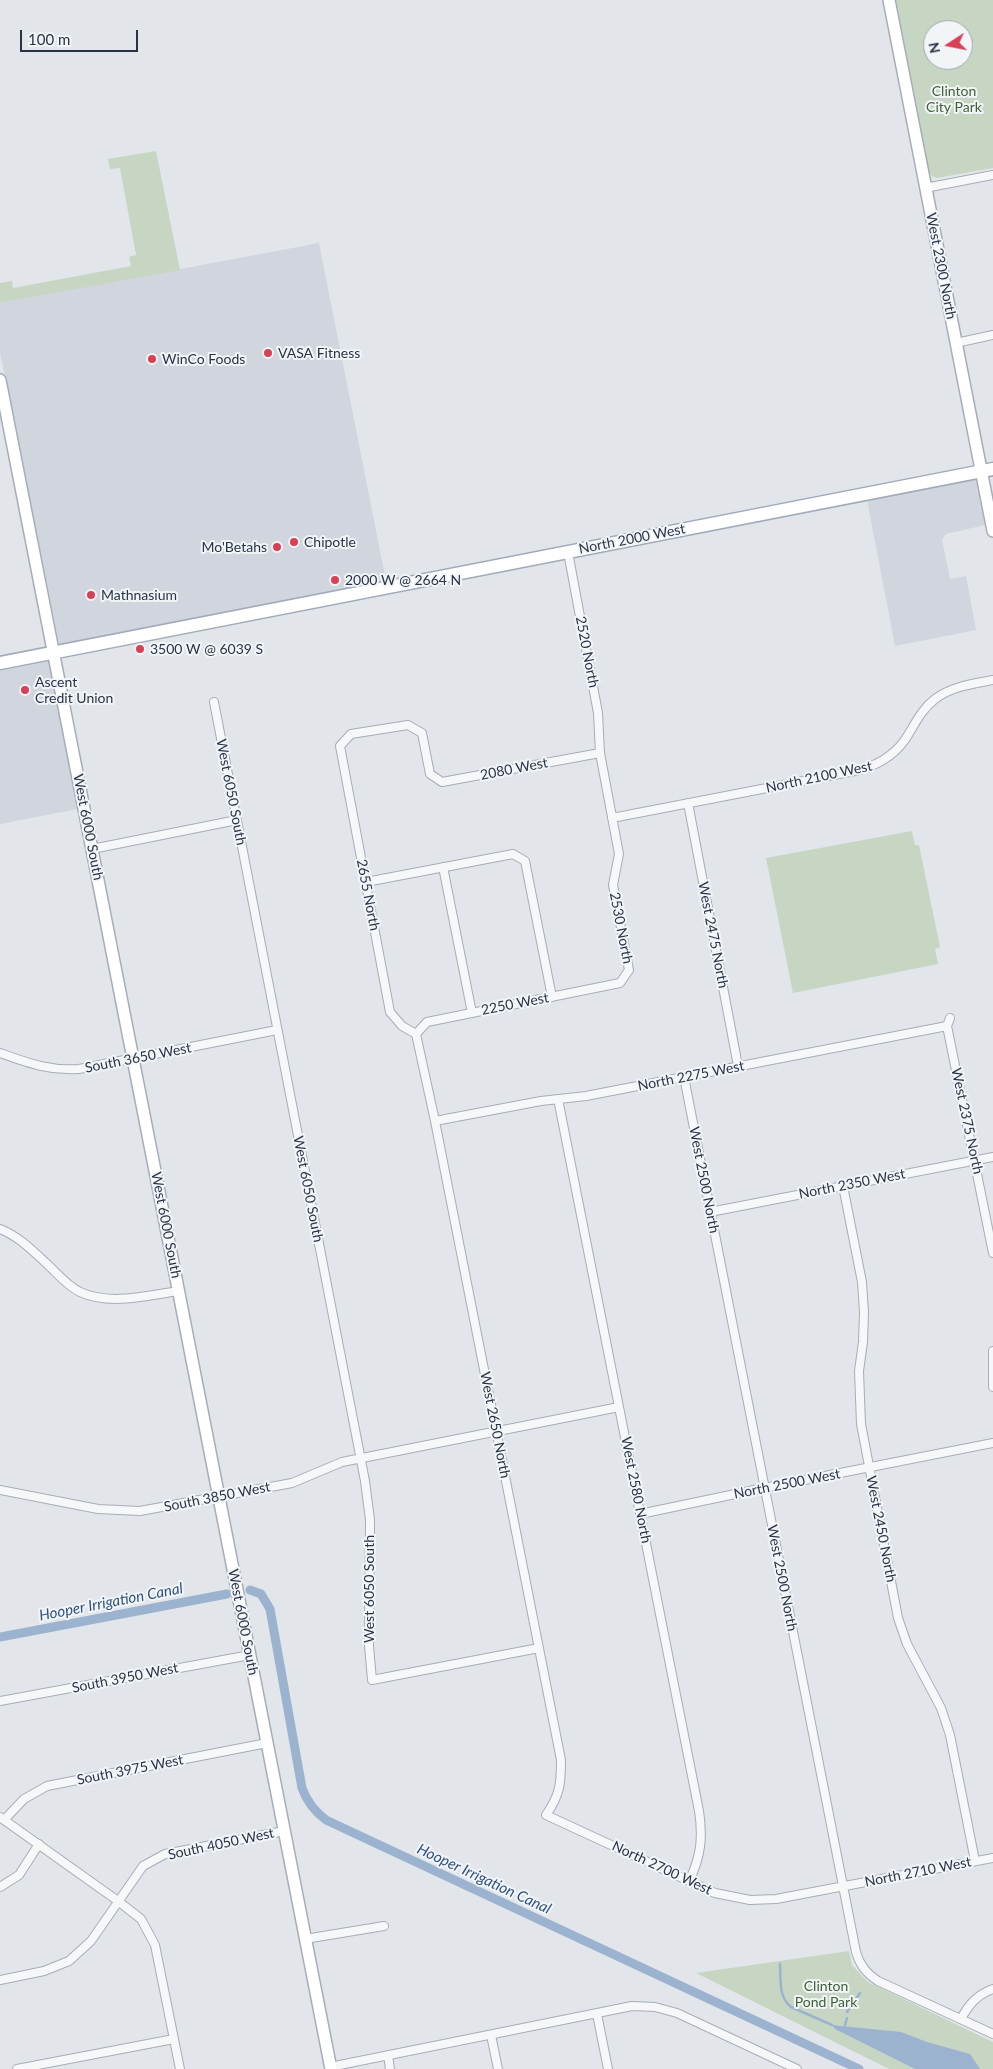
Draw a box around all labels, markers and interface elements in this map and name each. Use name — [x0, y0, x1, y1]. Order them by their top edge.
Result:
scale bar — [22, 20, 140, 52]
north arrow — [923, 20, 973, 70]
text: 100 m — [28, 30, 70, 48]
text: N — [924, 41, 943, 55]
park label: Clinton City Park — [926, 83, 982, 115]
street label: West 2300 North — [922, 211, 960, 321]
place label: VASA Fitness — [278, 345, 360, 361]
marker: VASA Fitness — [262, 347, 274, 359]
place label: WinCo Foods — [162, 351, 245, 367]
marker: WinCo Foods — [146, 353, 158, 365]
street label: North 2000 West — [577, 520, 687, 558]
place label: Chipotle — [304, 534, 356, 550]
marker: Chipotle — [288, 536, 300, 548]
place label: Mo'Betahs — [202, 539, 267, 555]
marker: Mo'Betahs — [271, 541, 283, 553]
place label: 2000 W @ 2664 N — [345, 572, 461, 588]
marker: 2000 W @ 2664 N — [329, 574, 341, 586]
place label: Mathnasium — [101, 587, 177, 603]
marker: Mathnasium — [85, 589, 97, 601]
street label: 2520 North — [572, 615, 602, 689]
place label: 3500 W @ 6039 S — [150, 641, 263, 657]
marker: 3500 W @ 6039 S — [134, 643, 146, 655]
place label: Ascent Credit Union — [35, 674, 113, 706]
marker: Ascent Credit Union — [19, 684, 31, 696]
street label: West 6050 South — [212, 737, 250, 847]
street label: 2080 West — [479, 754, 549, 784]
street label: North 2100 West — [764, 758, 874, 796]
street label: West 6000 South — [69, 772, 107, 882]
street label: 2655 North — [353, 858, 383, 932]
street label: West 2475 North — [694, 880, 732, 990]
street label: 2530 North — [606, 891, 636, 965]
street label: 2250 West — [480, 989, 550, 1019]
street label: South 3650 West — [83, 1039, 193, 1077]
street label: North 2275 West — [636, 1057, 746, 1095]
street label: West 2375 North — [948, 1066, 986, 1176]
street label: West 2500 North — [685, 1125, 723, 1235]
street label: West 6050 South — [289, 1134, 327, 1244]
street label: North 2350 West — [797, 1165, 907, 1203]
street label: West 6000 South — [147, 1170, 185, 1280]
street label: West 2650 North — [476, 1370, 514, 1480]
street label: West 2580 North — [617, 1435, 655, 1545]
street label: North 2500 West — [732, 1465, 842, 1503]
street label: West 2450 North — [862, 1474, 900, 1584]
street label: South 3850 West — [162, 1478, 272, 1516]
street label: West 2500 North — [763, 1523, 801, 1633]
street label: West 6050 South — [361, 1535, 377, 1643]
street label: West 6000 South — [224, 1567, 262, 1677]
water label: Hooper Irrigation Canal — [38, 1579, 184, 1625]
street label: South 3950 West — [70, 1659, 180, 1697]
street label: South 3975 West — [75, 1751, 185, 1789]
street label: South 4050 West — [166, 1825, 276, 1863]
street label: North 2700 West — [609, 1838, 715, 1898]
water label: Hooper Irrigation Canal — [414, 1840, 554, 1918]
street label: North 2710 West — [863, 1853, 973, 1891]
park label: Clinton Pond Park — [795, 1978, 857, 2010]

